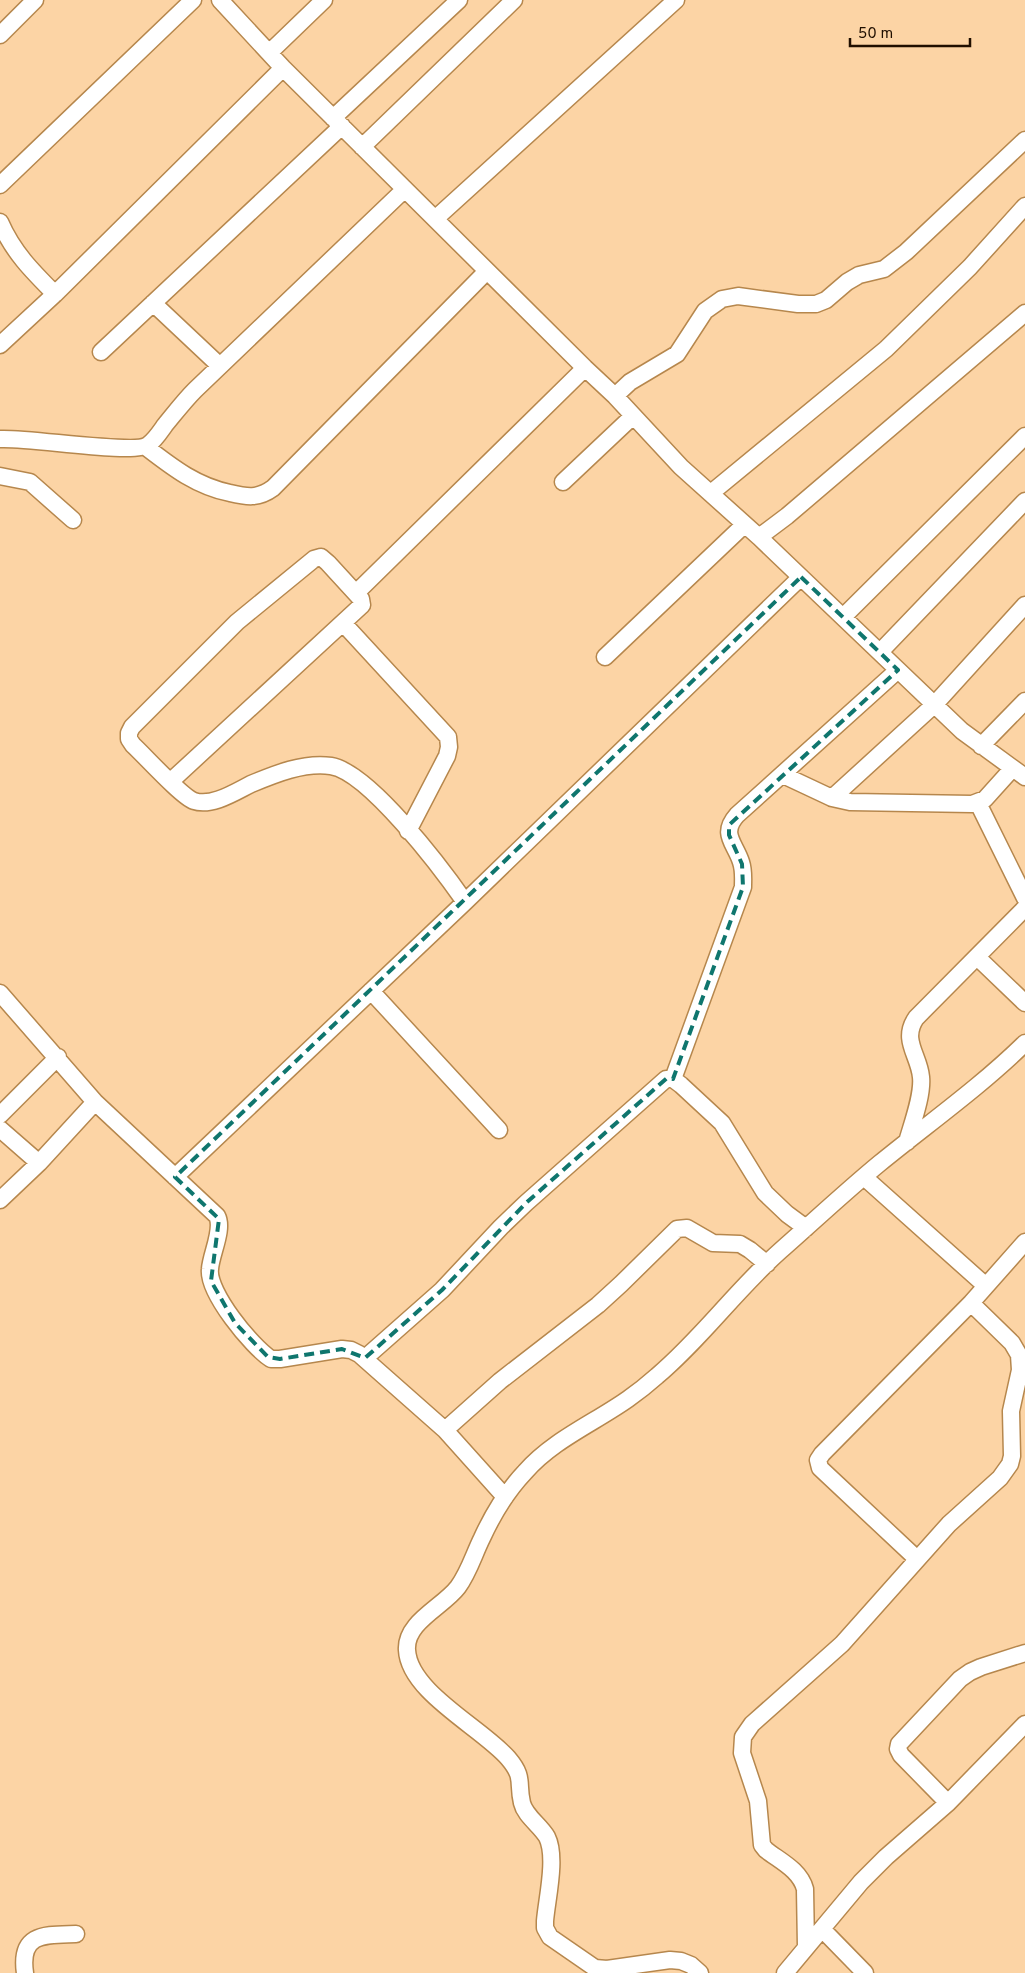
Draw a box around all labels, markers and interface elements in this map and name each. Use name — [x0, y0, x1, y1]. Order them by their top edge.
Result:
scale bar — [850, 15, 970, 47]
text: 50 m — [858, 25, 893, 44]

